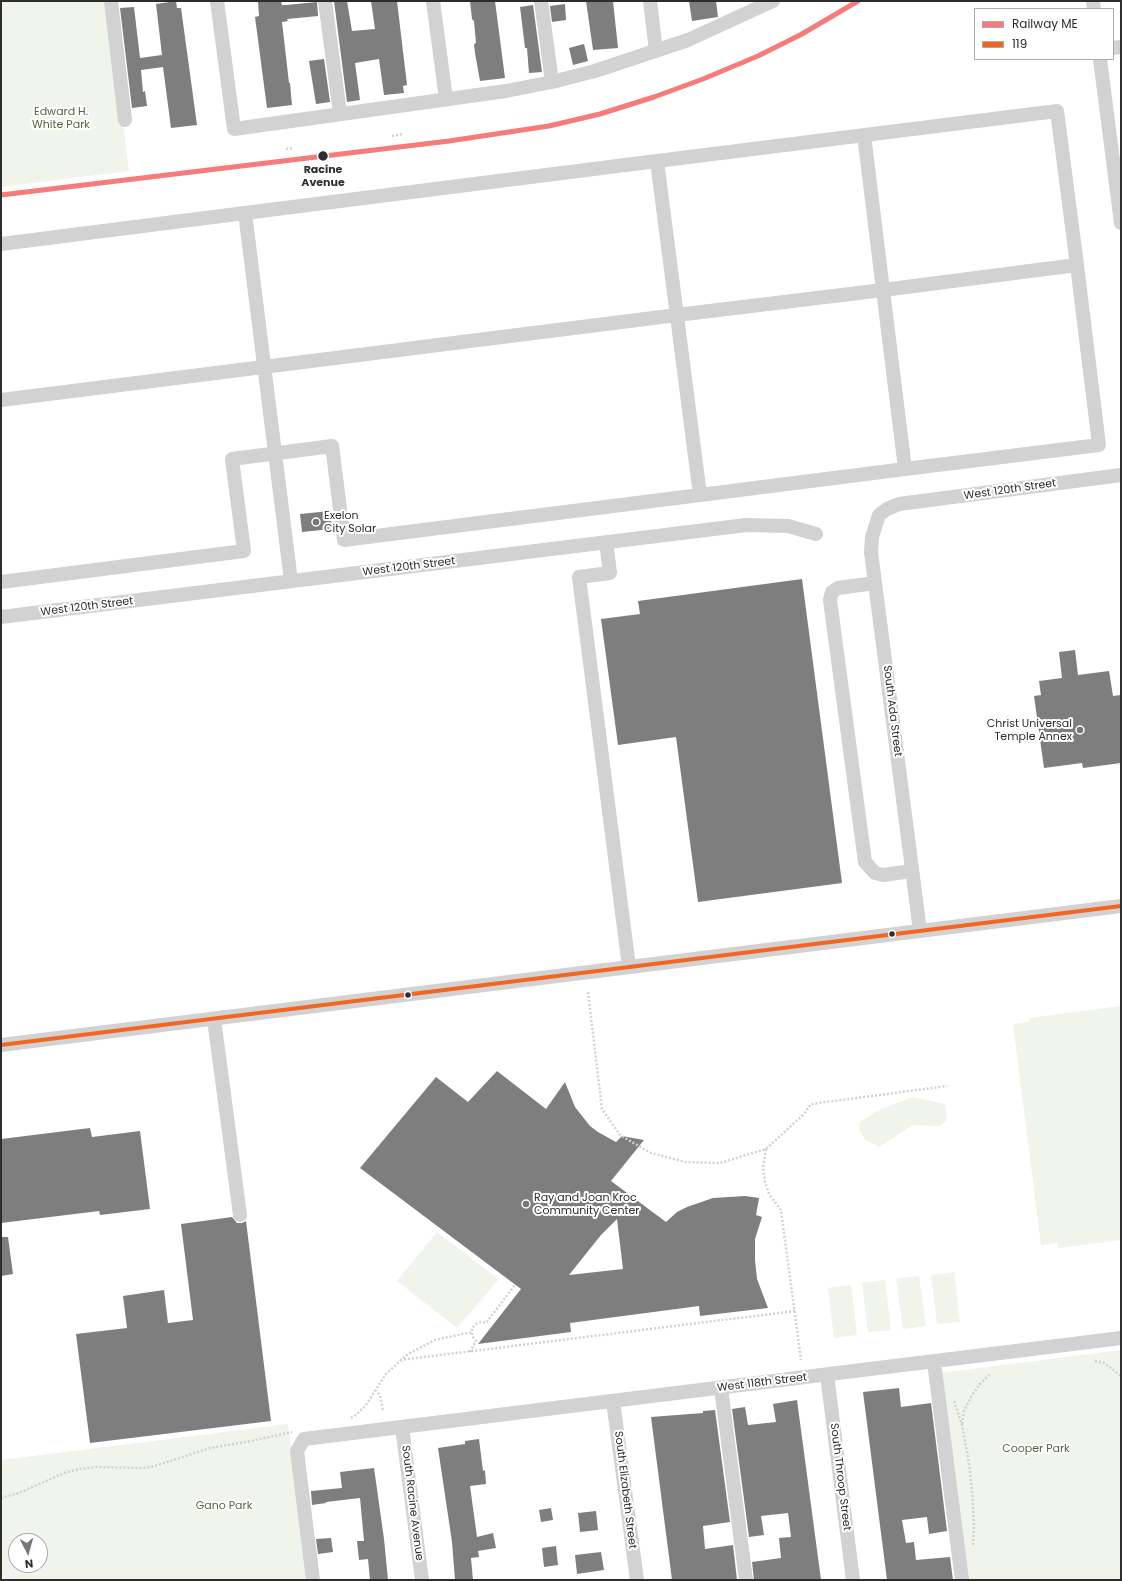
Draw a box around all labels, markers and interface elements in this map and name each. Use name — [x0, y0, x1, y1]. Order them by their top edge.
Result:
legend — [974, 8, 1114, 60]
text: Railway ME — [1012, 15, 1078, 32]
text: 119 — [1012, 35, 1027, 52]
park label: Edward H. White Park — [32, 105, 90, 131]
marker: Racine Avenue — [316, 149, 330, 163]
place label: Racine Avenue — [301, 163, 345, 189]
street label: West 120th Street — [963, 477, 1057, 503]
place label: Exelon City Solar — [324, 509, 376, 535]
marker: Exelon City Solar — [311, 517, 321, 527]
street label: West 120th Street — [362, 555, 456, 579]
street label: West 120th Street — [40, 595, 134, 619]
street label: South Ada Street — [880, 665, 904, 757]
place label: Christ Universal Temple Annex — [987, 717, 1072, 743]
marker: Christ Universal Temple Annex — [1075, 725, 1085, 735]
unlabelled marker — [887, 929, 897, 939]
unlabelled marker — [403, 990, 413, 1000]
place label: Ray and Joan Kroc Community Center — [534, 1191, 639, 1217]
marker: Ray and Joan Kroc Community Center — [521, 1199, 531, 1209]
street label: West 118th Street — [716, 1371, 808, 1395]
street label: South Throop Street — [827, 1422, 853, 1532]
street label: South Elizabeth Street — [611, 1430, 639, 1550]
park label: Cooper Park — [1002, 1442, 1070, 1456]
street label: South Racine Avenue — [398, 1445, 426, 1561]
park label: Gano Park — [196, 1499, 252, 1513]
north arrow — [8, 1533, 48, 1573]
text: N — [24, 1556, 34, 1572]

